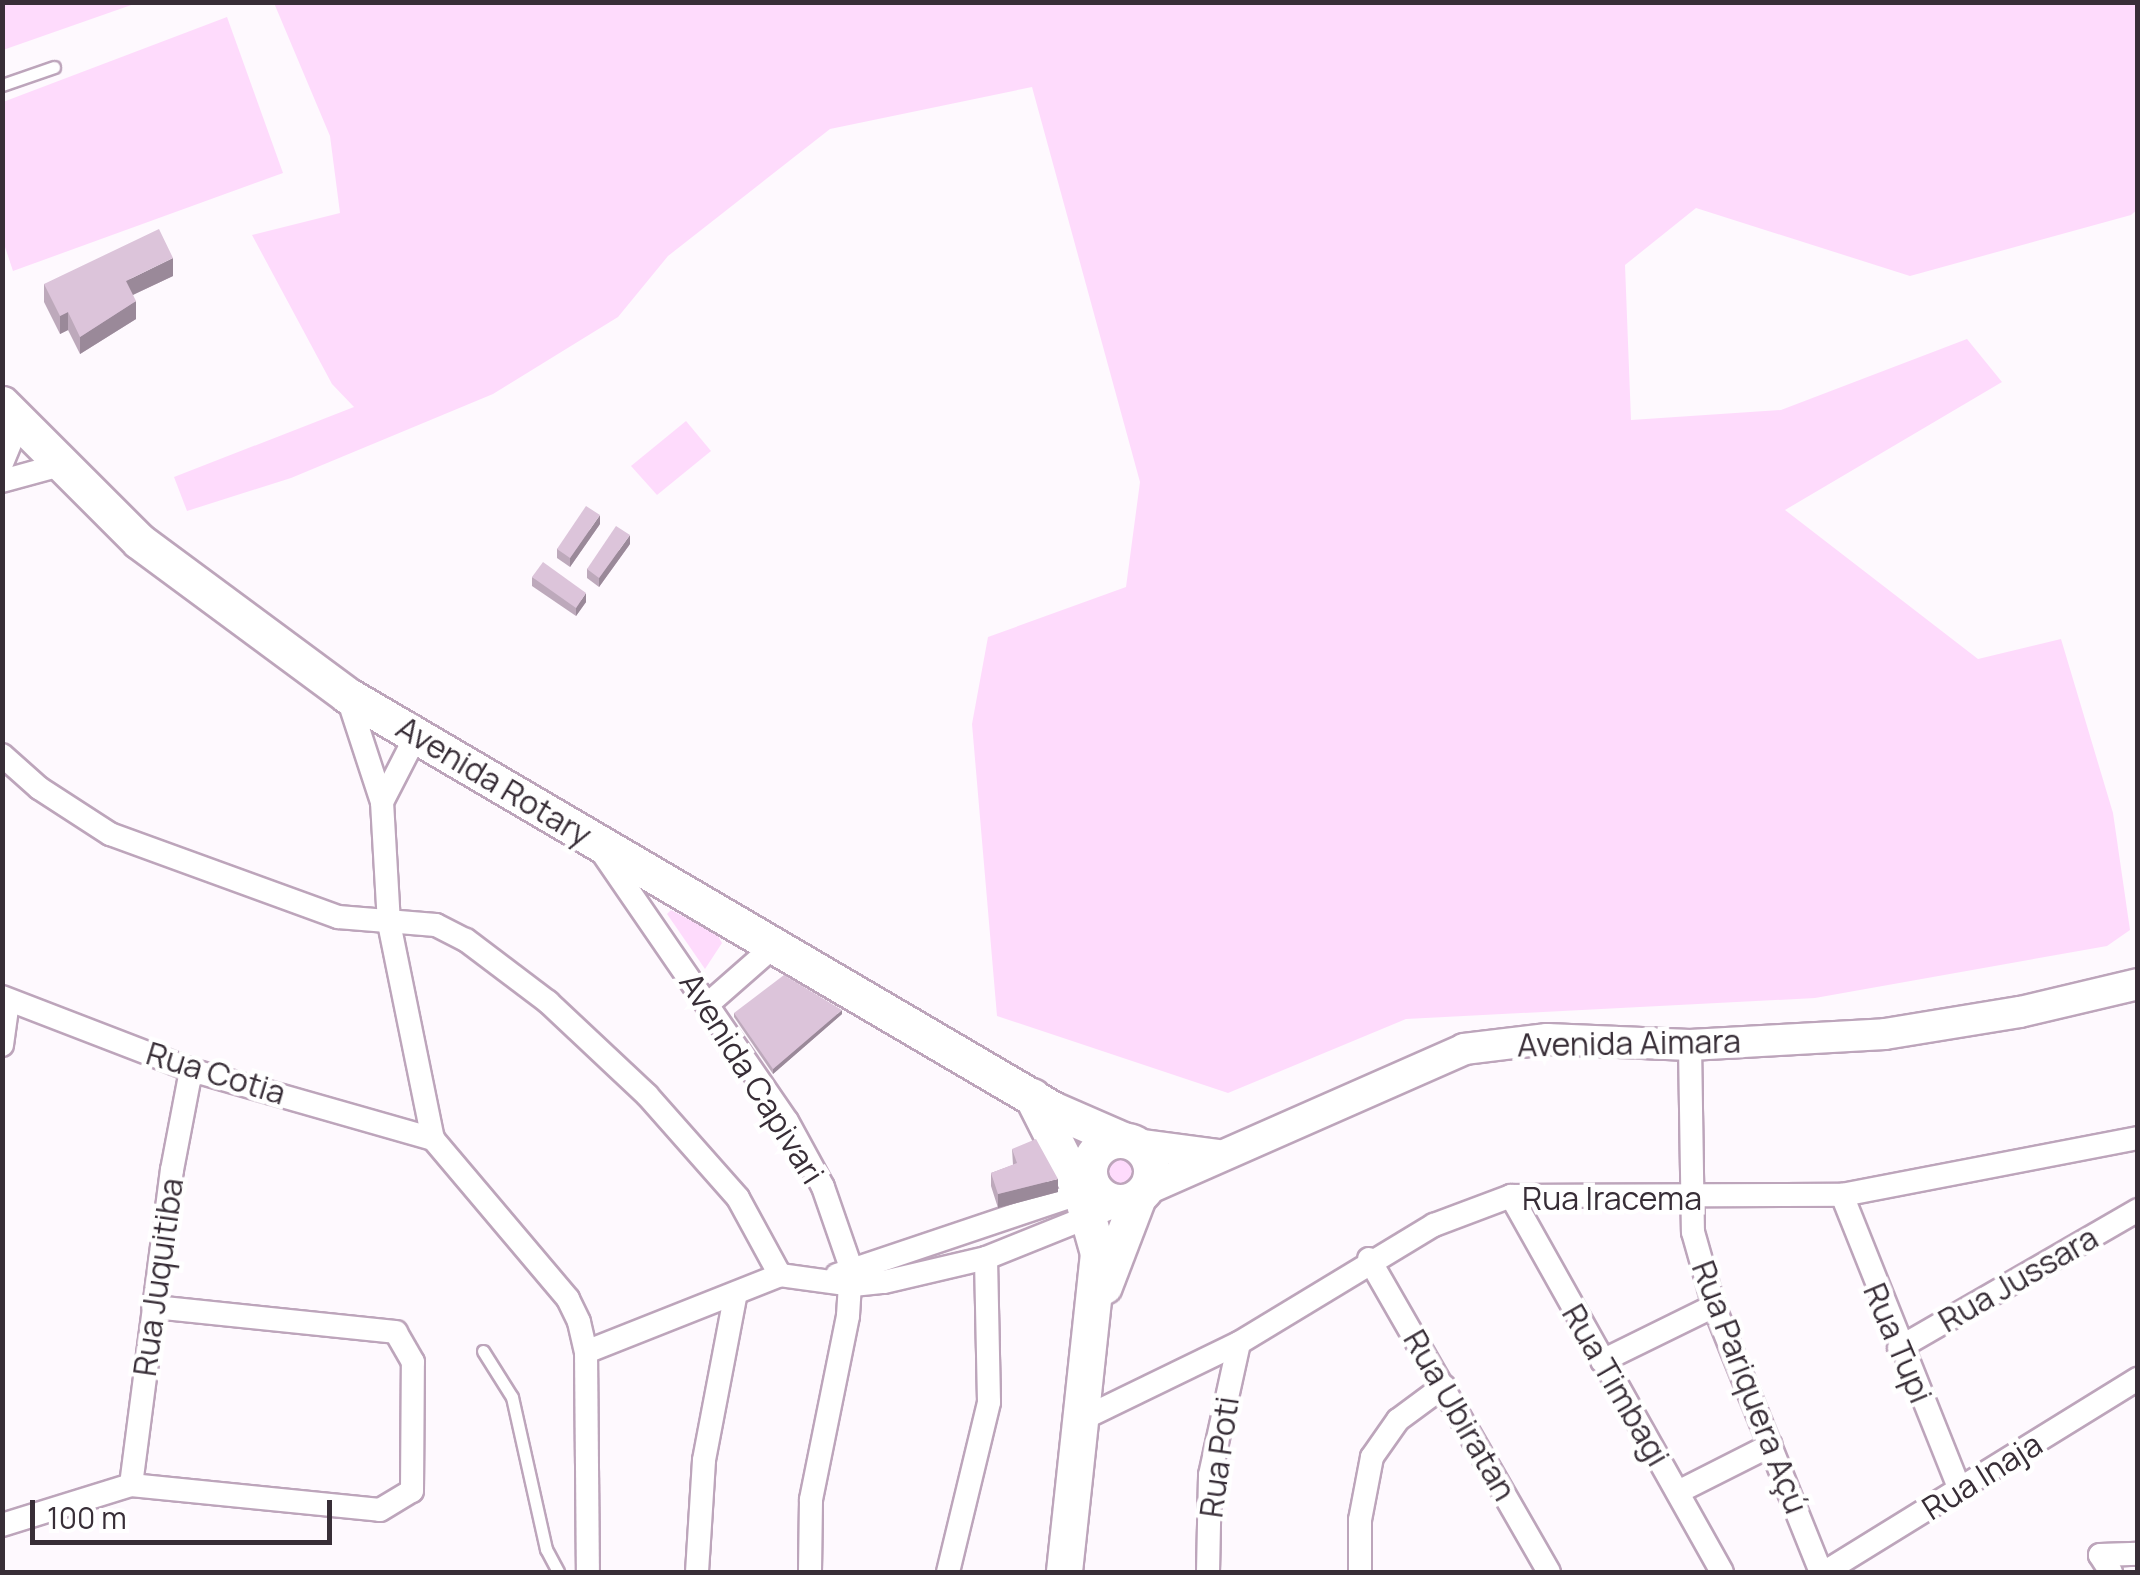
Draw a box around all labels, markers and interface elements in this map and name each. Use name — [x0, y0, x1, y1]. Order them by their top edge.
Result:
street label: Avenida Rotary — [390, 708, 598, 854]
street label: Avenida Capivari — [672, 965, 832, 1191]
street label: Avenida Aimara — [1517, 1022, 1741, 1064]
street label: Rua Cotia — [142, 1034, 290, 1112]
street label: Rua Juquitiba — [125, 1175, 191, 1379]
street label: Rua Iracema — [1522, 1179, 1702, 1217]
street label: Rua Jussara — [1932, 1218, 2104, 1340]
street label: Rua Pariquera Açú — [1684, 1255, 1816, 1519]
street label: Rua Tupi — [1856, 1277, 1940, 1409]
street label: Rua Timbagi — [1554, 1297, 1678, 1473]
street label: Rua Ubiratan — [1396, 1323, 1524, 1507]
street label: Rua Poti — [1192, 1394, 1246, 1520]
street label: Rua Inaja — [1915, 1424, 2049, 1528]
scale bar — [35, 1480, 338, 1542]
text: 100 m — [47, 1497, 127, 1538]

